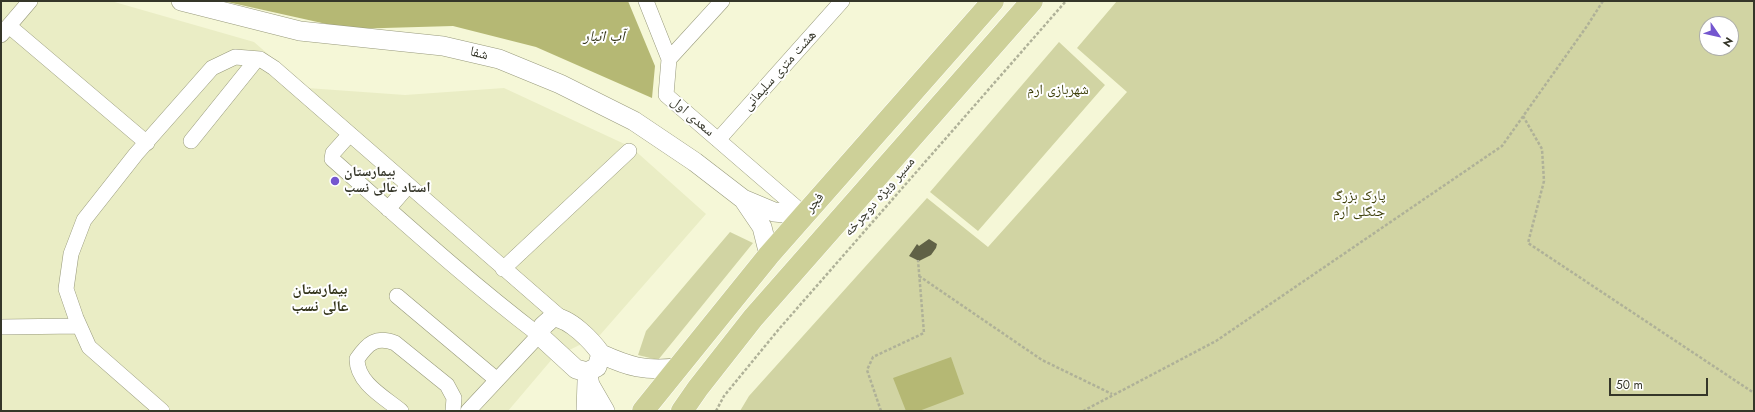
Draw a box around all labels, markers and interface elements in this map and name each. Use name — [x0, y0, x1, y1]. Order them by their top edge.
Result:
north arrow — [1699, 16, 1739, 56]
street label: هشت متری سلیمانی — [739, 27, 821, 115]
water label: آب انبار — [583, 28, 625, 46]
text: N — [1719, 34, 1737, 50]
street label: شفا — [468, 44, 490, 64]
park label: شهربازی ارم — [1027, 83, 1089, 99]
street label: سعدی اول — [667, 93, 717, 141]
street label: مسیر ویژه دوچرخه — [841, 154, 919, 240]
place label: بیمارستان استاد عالی نسب — [344, 165, 430, 198]
marker: بیمارستان استاد عالی نسب — [329, 175, 341, 187]
park label: پارک بزرگ جنگلی ارم — [1332, 189, 1386, 222]
street label: فجر — [802, 190, 828, 216]
district label: بیمارستان عالی نسب — [291, 281, 349, 316]
scale bar — [1611, 370, 1710, 396]
text: 50 m — [1616, 376, 1643, 394]

